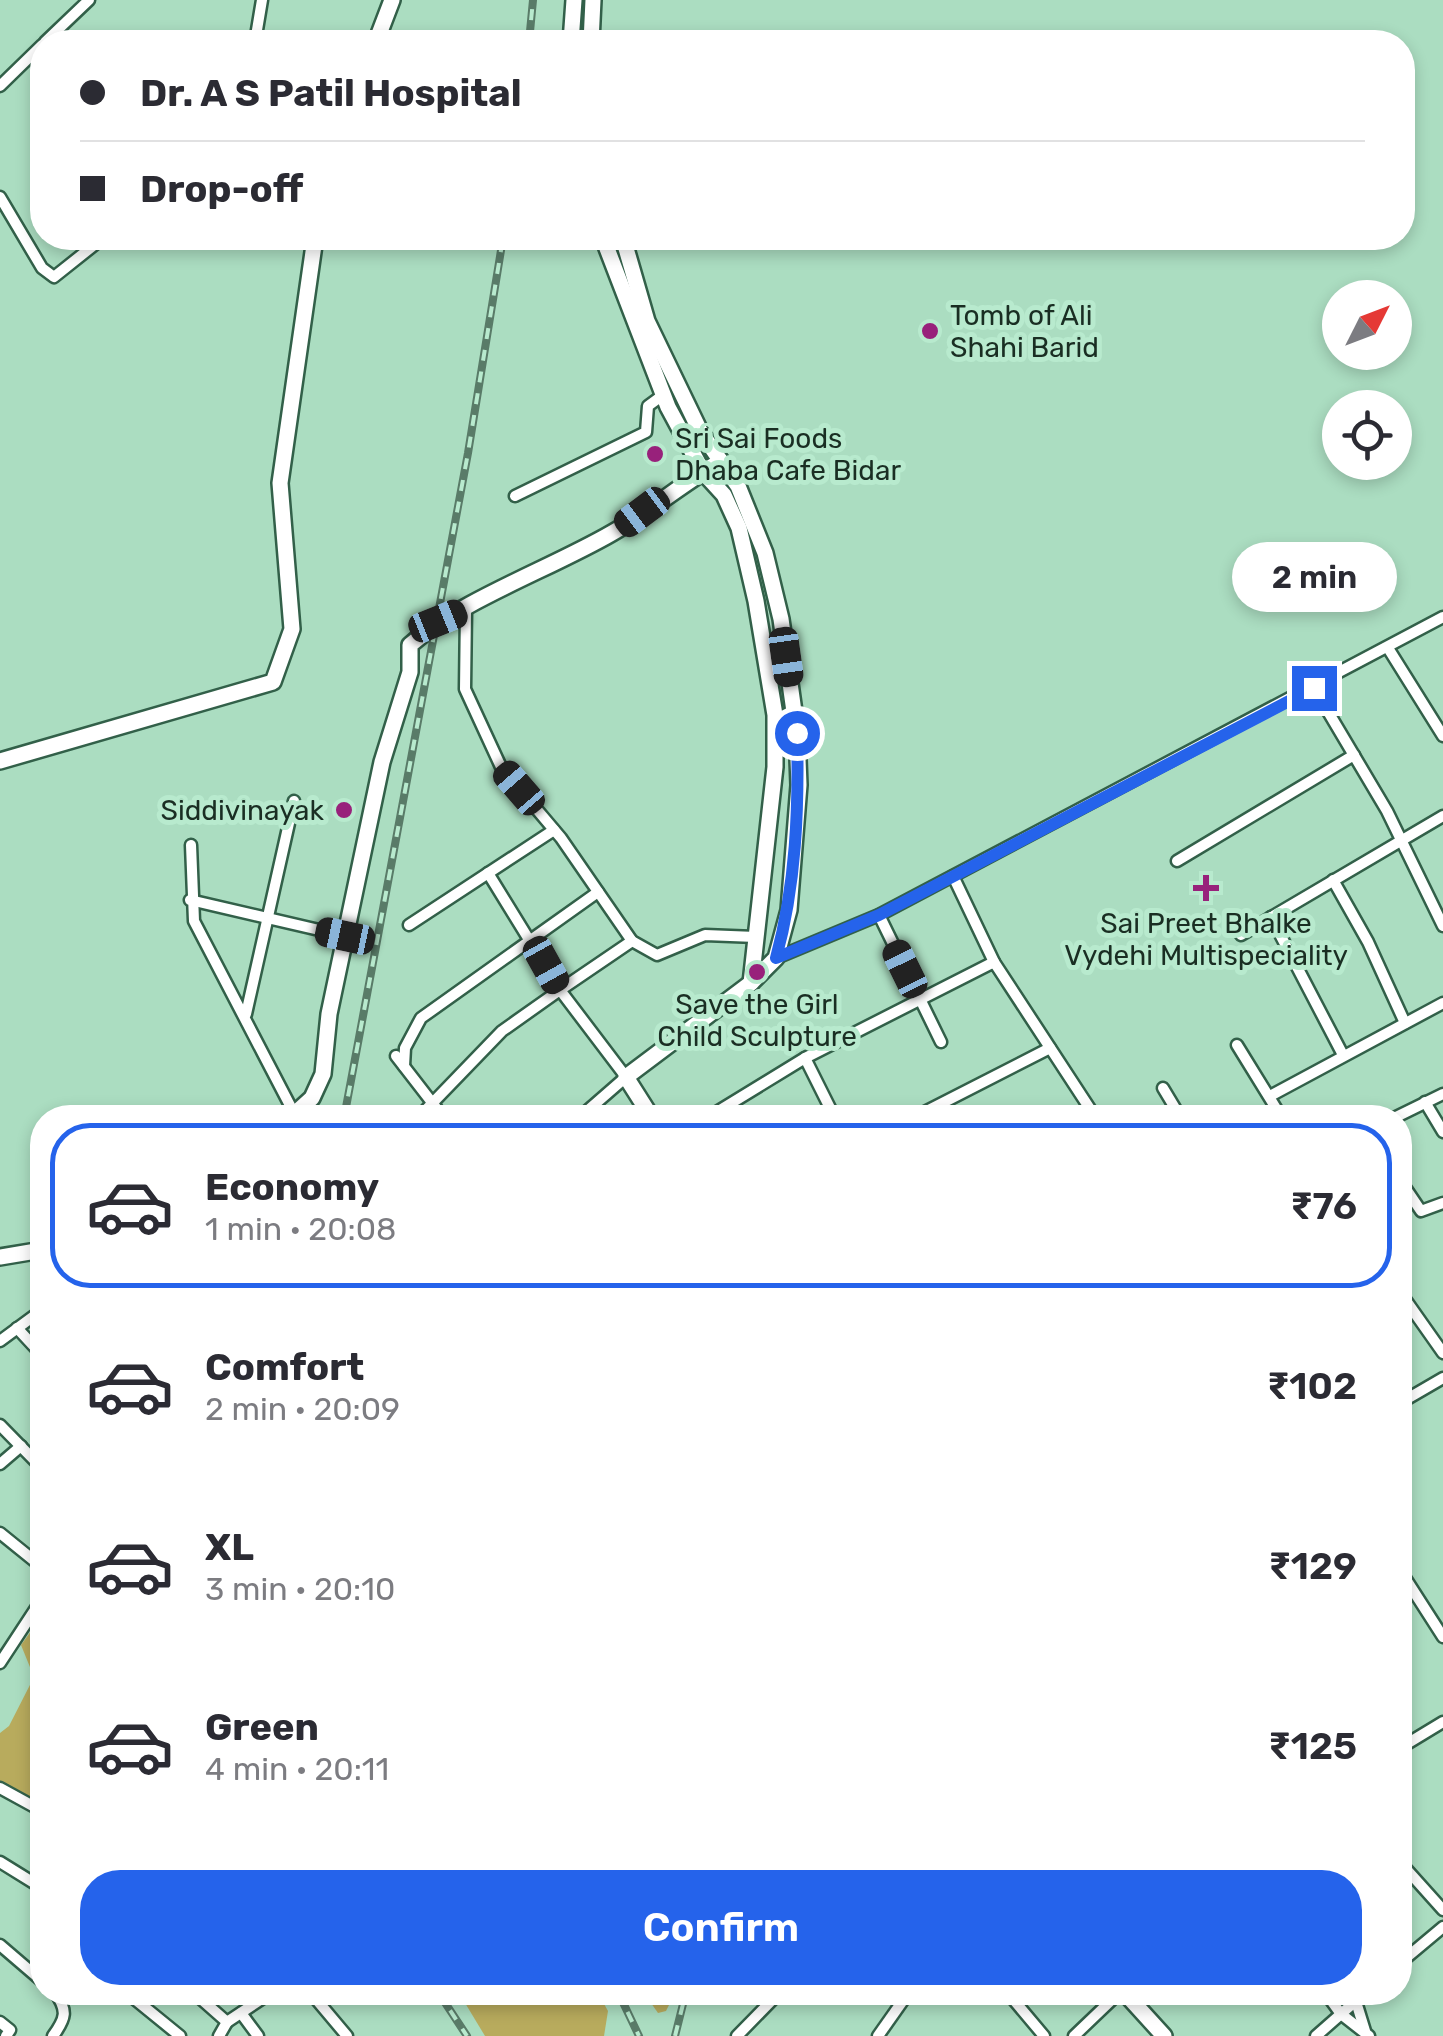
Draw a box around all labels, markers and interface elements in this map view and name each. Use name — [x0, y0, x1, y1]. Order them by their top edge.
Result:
text: Dr. A S Patil Hospital — [140, 70, 522, 116]
text: Drop-off — [140, 166, 303, 212]
north arrow — [1322, 280, 1412, 370]
map controls — [1322, 280, 1412, 480]
place label: Tomb of Ali Shahi Barid — [950, 299, 1099, 364]
marker: Tomb of Ali Shahi Barid — [919, 320, 941, 342]
button: locate — [1322, 390, 1412, 480]
place label: Sri Sai Foods Dhaba Cafe Bidar — [675, 422, 901, 487]
marker: Sri Sai Foods Dhaba Cafe Bidar — [644, 443, 666, 465]
car — [609, 482, 675, 542]
callout: 2 min — [1232, 543, 1396, 613]
text: 2 min — [1272, 558, 1357, 596]
car — [405, 596, 471, 646]
car — [767, 625, 805, 689]
route end — [1292, 666, 1337, 711]
route start — [775, 711, 820, 756]
car — [488, 756, 550, 820]
place label: Siddivinayak — [161, 794, 325, 827]
marker: Siddivinayak — [333, 799, 355, 821]
marker: Sai Preet Bhalke Vydehi Multispeciality — [1193, 875, 1219, 901]
place label: Sai Preet Bhalke Vydehi Multispeciality — [1064, 907, 1348, 972]
car — [313, 915, 377, 957]
car — [518, 931, 574, 999]
car — [878, 935, 932, 1003]
marker: Save the Girl Child Sculpture — [746, 961, 768, 983]
place label: Save the Girl Child Sculpture — [657, 988, 857, 1053]
icon: car — [85, 1161, 175, 1251]
text: Economy — [205, 1164, 379, 1210]
text: ₹76 — [1290, 1183, 1357, 1229]
text: 1 min · 20:08 — [205, 1210, 396, 1248]
icon: car — [85, 1341, 175, 1431]
text: Comfort — [205, 1344, 364, 1390]
text: ₹102 — [1267, 1363, 1357, 1409]
text: 2 min · 20:09 — [205, 1390, 400, 1428]
icon: car — [85, 1521, 175, 1611]
text: XL — [205, 1524, 254, 1570]
text: ₹129 — [1268, 1543, 1357, 1589]
text: 3 min · 20:10 — [205, 1570, 395, 1608]
icon: car — [85, 1701, 175, 1791]
text: Green — [205, 1704, 319, 1750]
text: ₹125 — [1268, 1723, 1357, 1769]
text: 4 min · 20:11 — [205, 1750, 389, 1788]
button: Confirm — [80, 1870, 1362, 1985]

